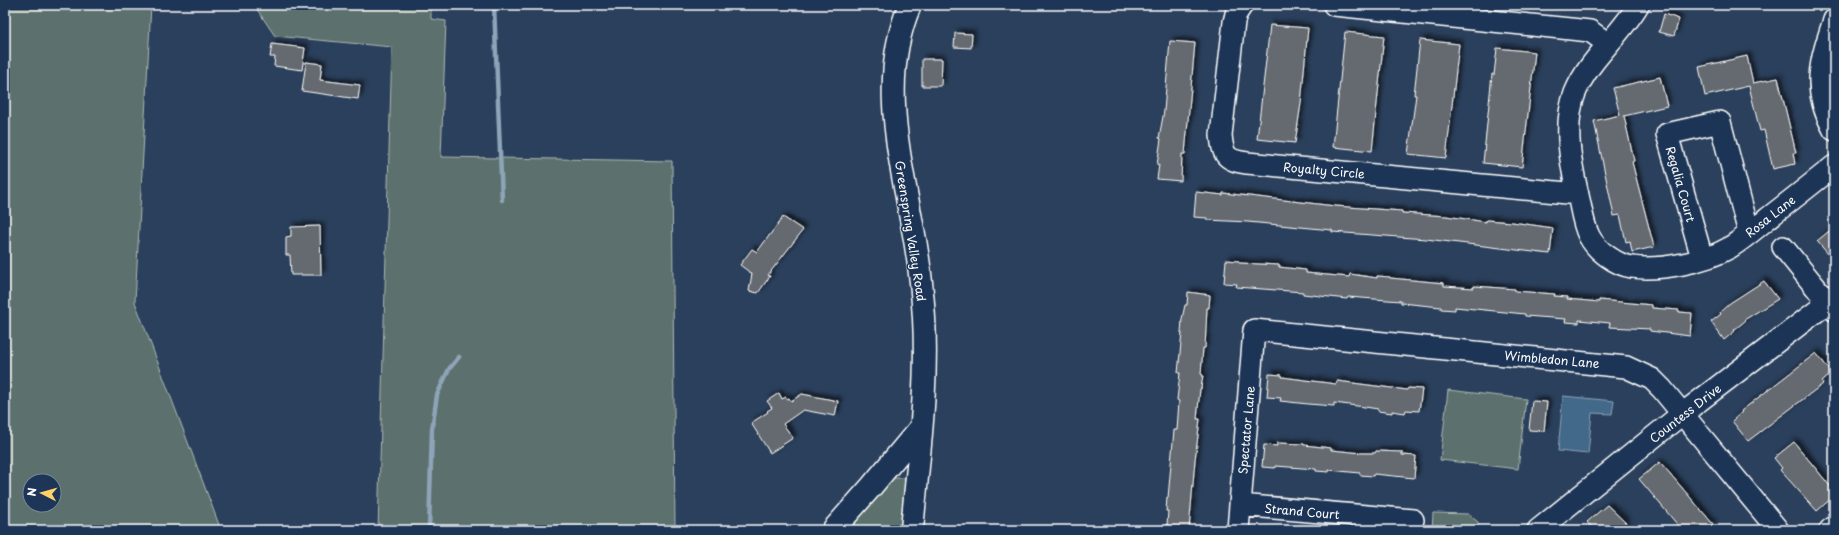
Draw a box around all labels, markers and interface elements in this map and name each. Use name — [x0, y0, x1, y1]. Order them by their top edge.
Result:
street label: Regalia Court — [1662, 144, 1700, 224]
street label: Royalty Circle — [1282, 157, 1366, 183]
street label: Greenspring Valley Road — [891, 159, 931, 303]
street label: Rosa Lane — [1741, 191, 1799, 241]
street label: Wimbledon Lane — [1504, 346, 1601, 372]
street label: Countess Drive — [1645, 379, 1725, 447]
street label: Spectator Lane — [1233, 385, 1259, 475]
north arrow — [22, 473, 62, 513]
text: N — [23, 486, 40, 497]
street label: Strand Court — [1264, 499, 1340, 523]

